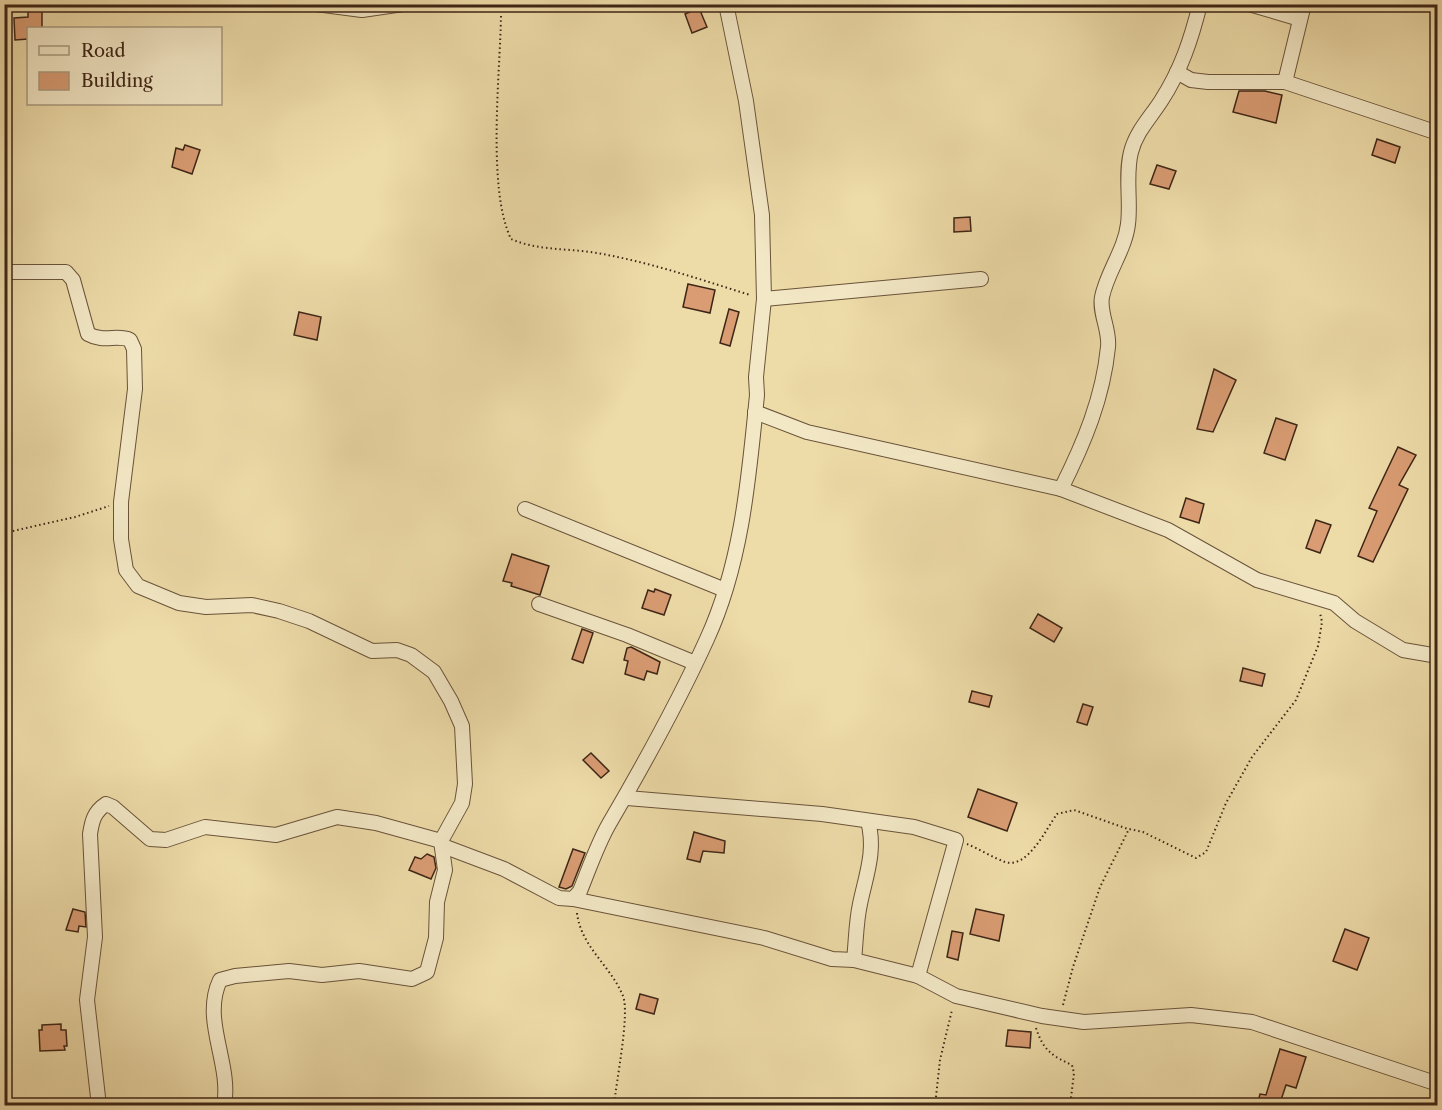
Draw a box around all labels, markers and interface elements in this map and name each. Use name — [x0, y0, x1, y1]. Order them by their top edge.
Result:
legend — [27, 27, 222, 105]
text: Road — [81, 40, 126, 62]
text: Building — [81, 70, 153, 92]

